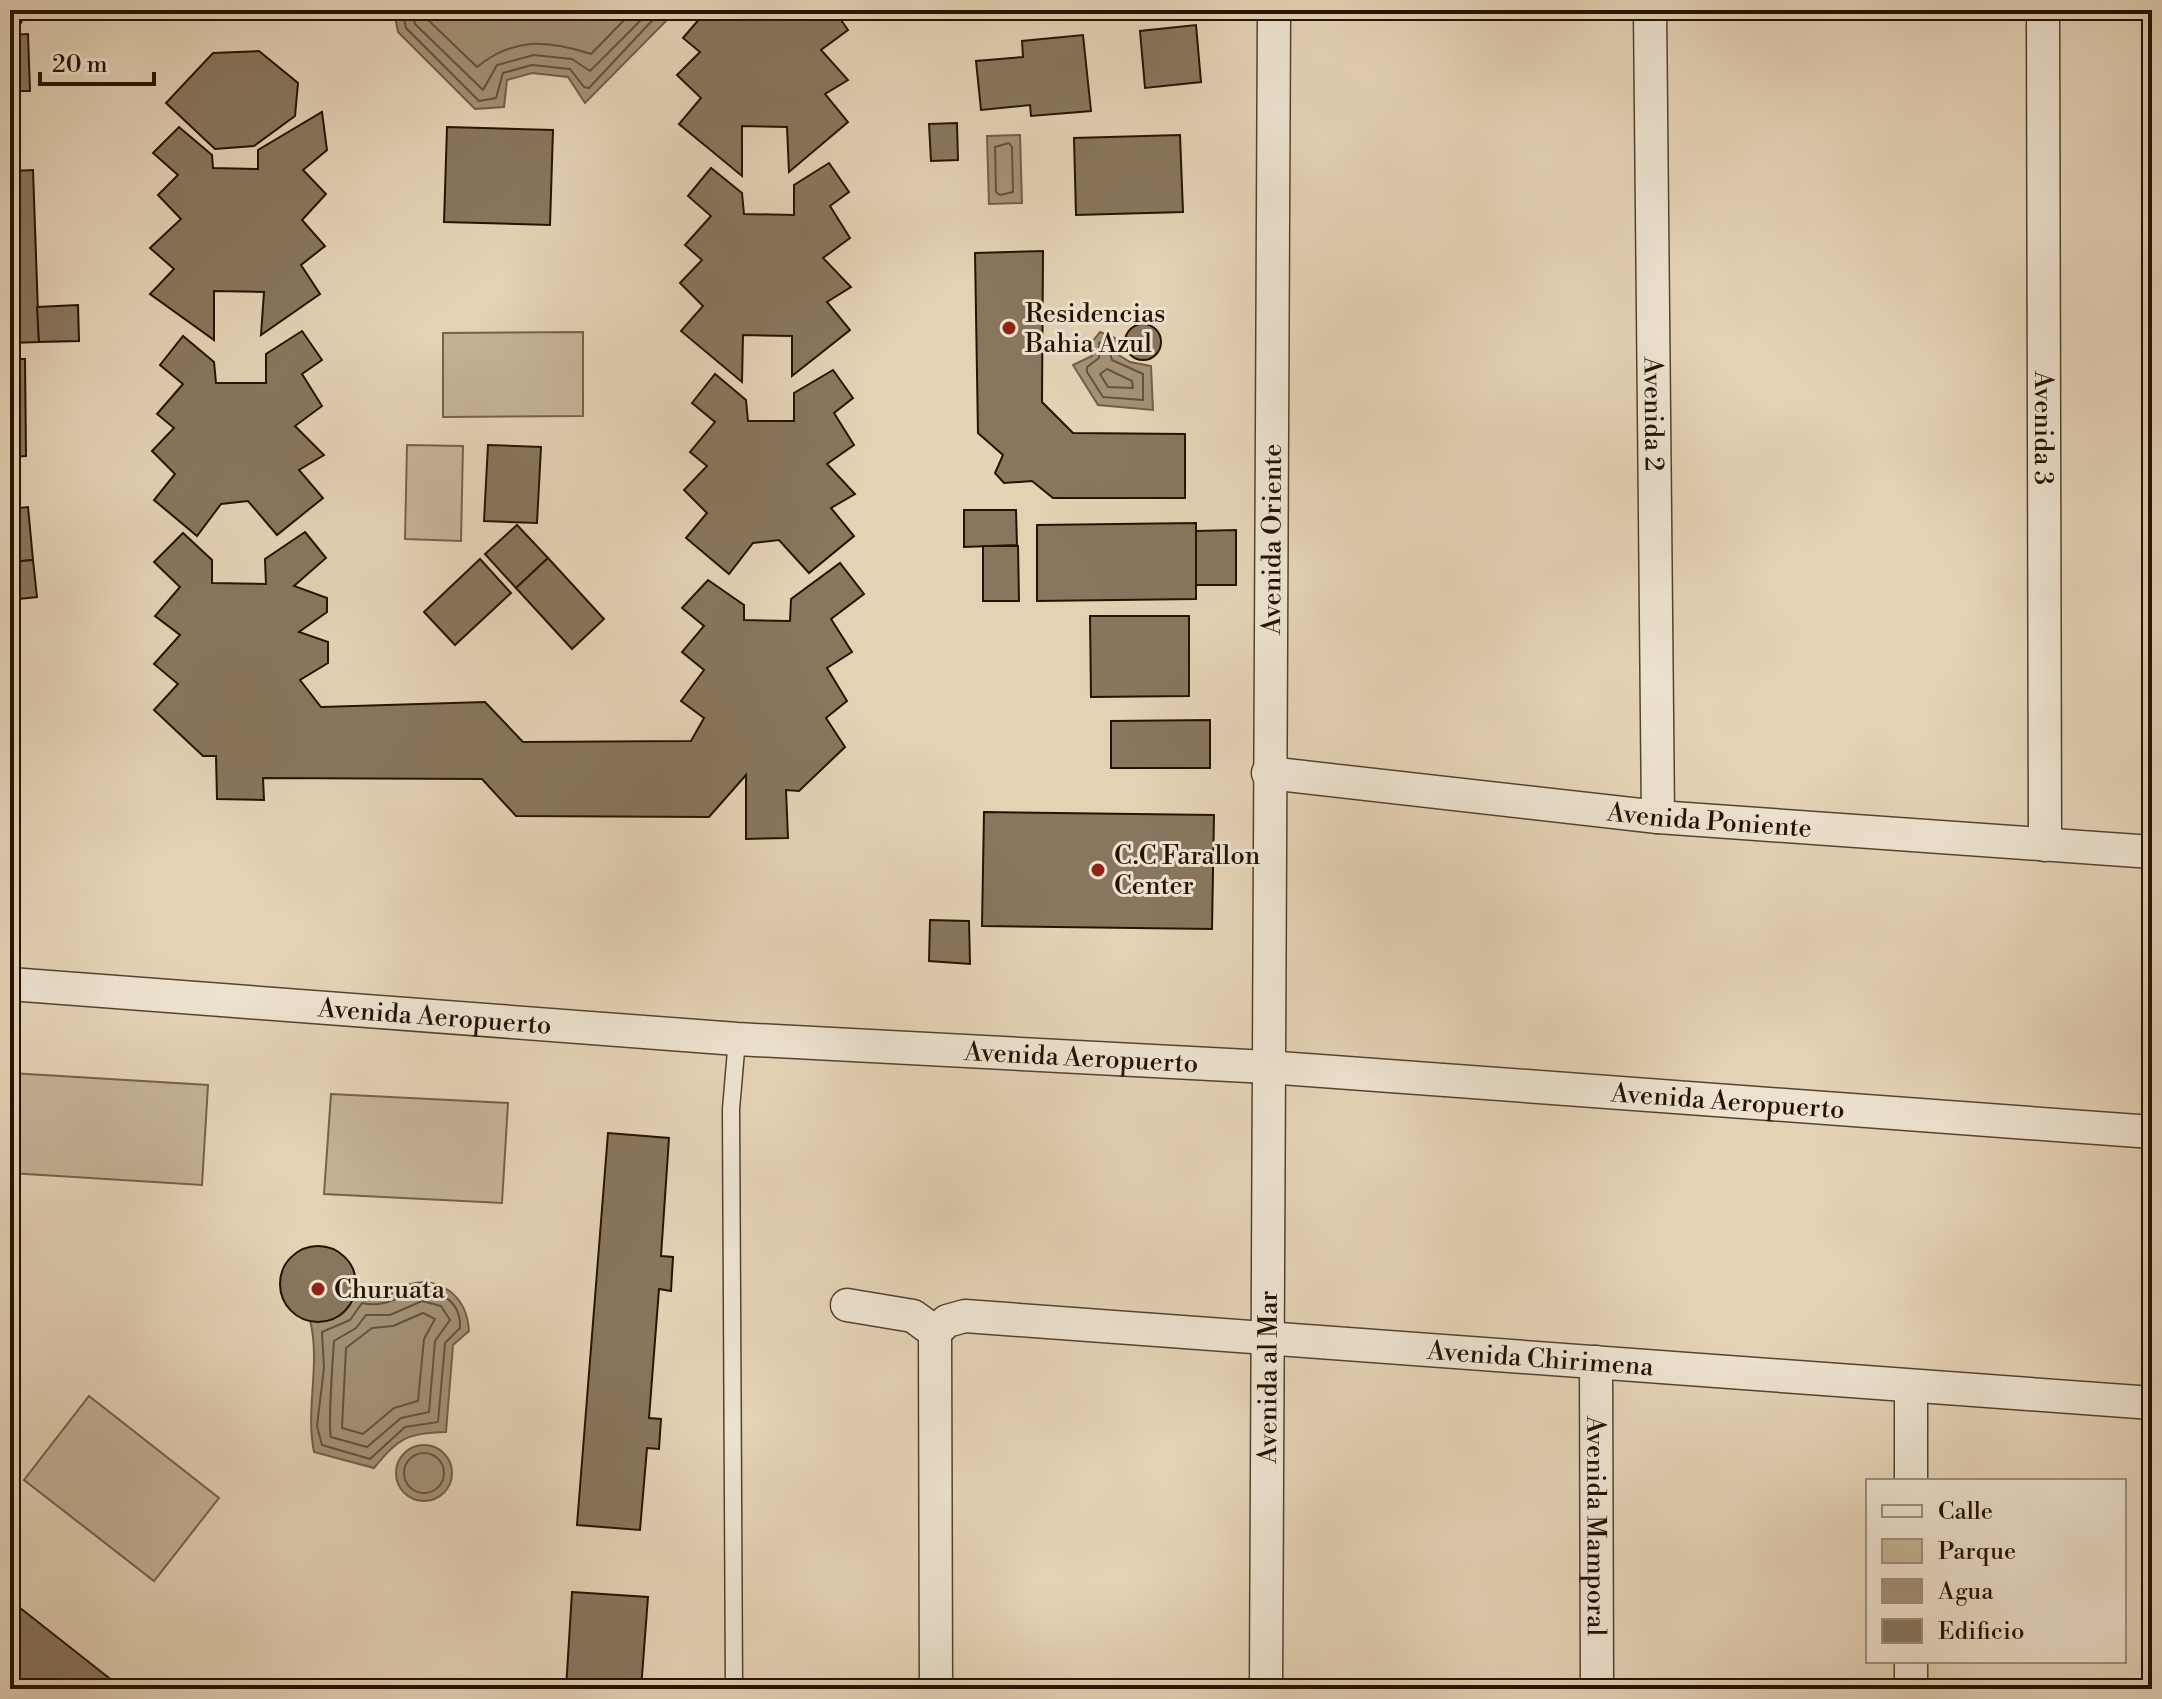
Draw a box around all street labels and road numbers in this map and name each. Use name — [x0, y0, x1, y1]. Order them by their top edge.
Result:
street label: Avenida 2 — [1636, 356, 1670, 471]
street label: Avenida 3 — [2027, 370, 2059, 485]
street label: Avenida Oriente — [1256, 443, 1289, 636]
street label: Avenida Poniente — [1604, 796, 1813, 845]
street label: Avenida Aeropuerto — [316, 992, 553, 1042]
street label: Avenida Aeropuerto — [963, 1036, 1199, 1080]
street label: Avenida Aeropuerto — [1609, 1077, 1846, 1126]
street label: Avenida al Mar — [1252, 1290, 1285, 1465]
street label: Avenida Chirimena — [1425, 1335, 1655, 1383]
street label: Avenida Mamporal — [1579, 1415, 1612, 1636]

